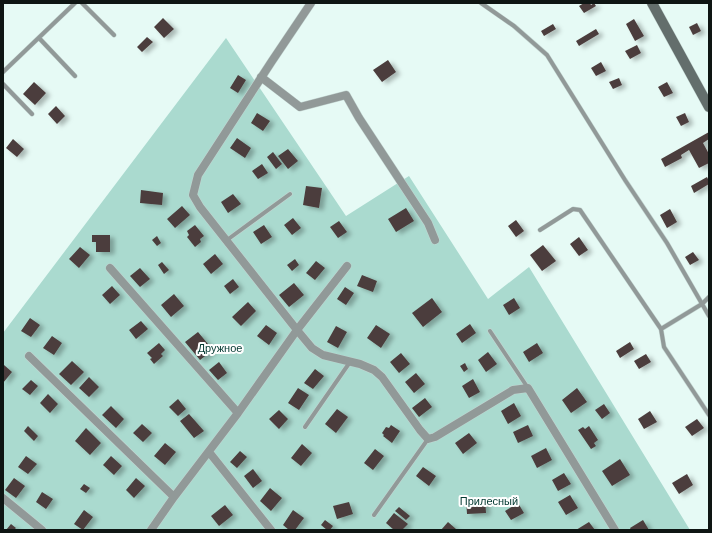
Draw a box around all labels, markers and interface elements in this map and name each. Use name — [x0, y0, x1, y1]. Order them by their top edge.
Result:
park label: Дружное — [198, 342, 242, 355]
park label: Прилесный — [460, 495, 518, 508]

